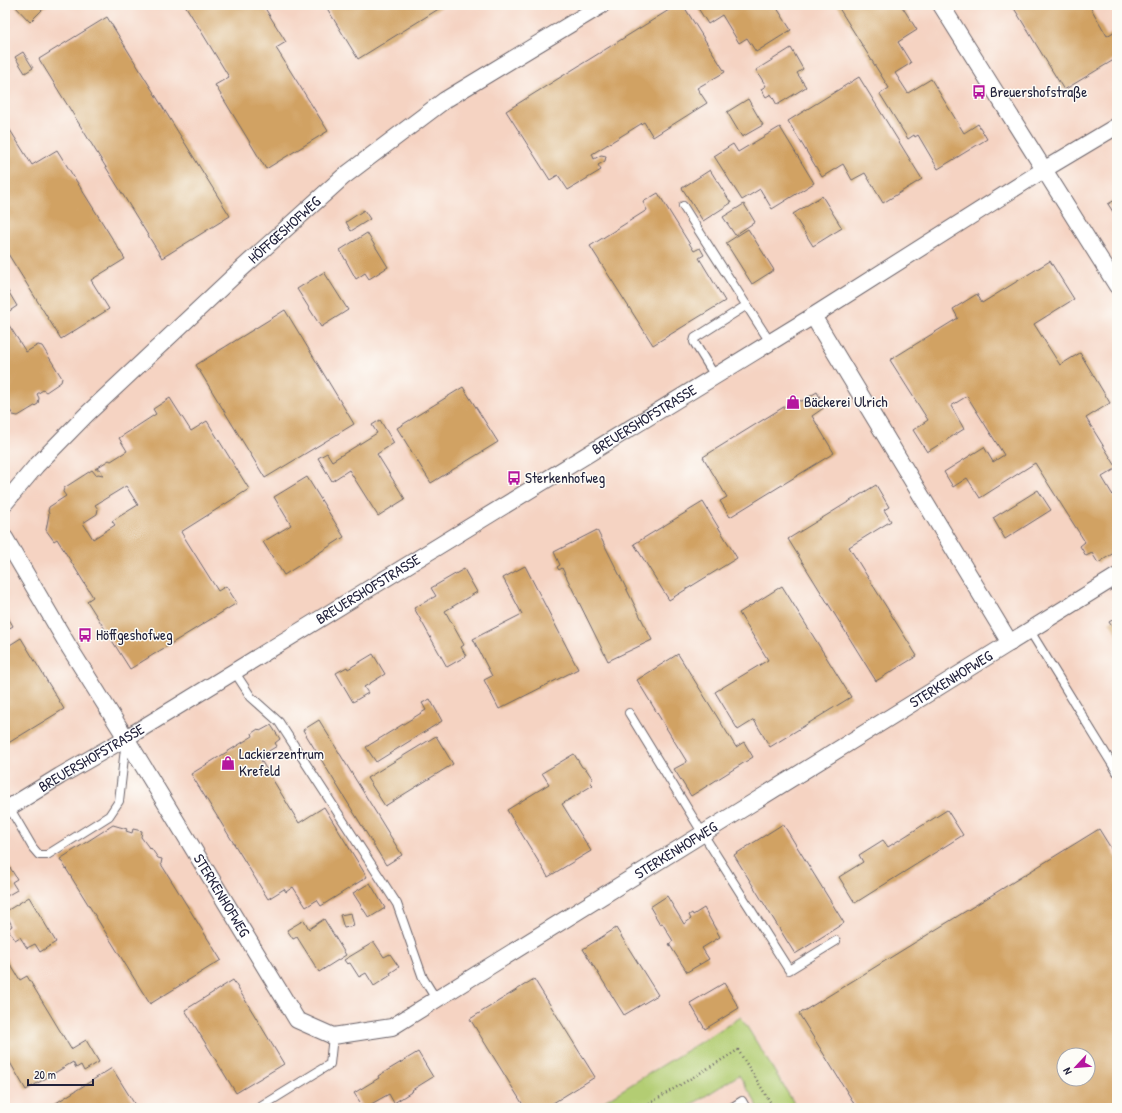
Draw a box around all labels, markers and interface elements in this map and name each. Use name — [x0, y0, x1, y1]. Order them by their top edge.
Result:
place label: Breuershofstraße — [990, 81, 1087, 102]
bus stop icon: Breuershofstraße — [971, 84, 987, 100]
street label: HÖFFGESHOFWEG — [243, 191, 326, 268]
street label: BREUERSHOFSTRASSE — [588, 379, 701, 459]
place label: Bäckerei Ulrich — [804, 391, 888, 412]
shop icon: Bäckerei Ulrich — [785, 394, 801, 410]
place label: Sterkenhofweg — [525, 467, 605, 488]
bus stop icon: Sterkenhofweg — [506, 470, 522, 486]
street label: BREUERSHOFSTRASSE — [312, 549, 424, 629]
place label: Höffgeshofweg — [96, 624, 173, 645]
bus stop icon: Höffgeshofweg — [77, 627, 93, 643]
street label: STERKENHOFWEG — [905, 645, 997, 713]
street label: BREUERSHOFSTRASSE — [34, 718, 148, 797]
place label: Lackierzentrum Krefeld — [239, 743, 324, 781]
shop icon: Lackierzentrum Krefeld — [220, 755, 236, 771]
street label: STERKENHOFWEG — [630, 816, 722, 884]
street label: STERKENHOFWEG — [189, 850, 256, 942]
north arrow — [1056, 1047, 1096, 1087]
scale bar — [28, 1061, 93, 1087]
text: 20 m — [34, 1066, 56, 1083]
text: N — [1059, 1066, 1075, 1077]

